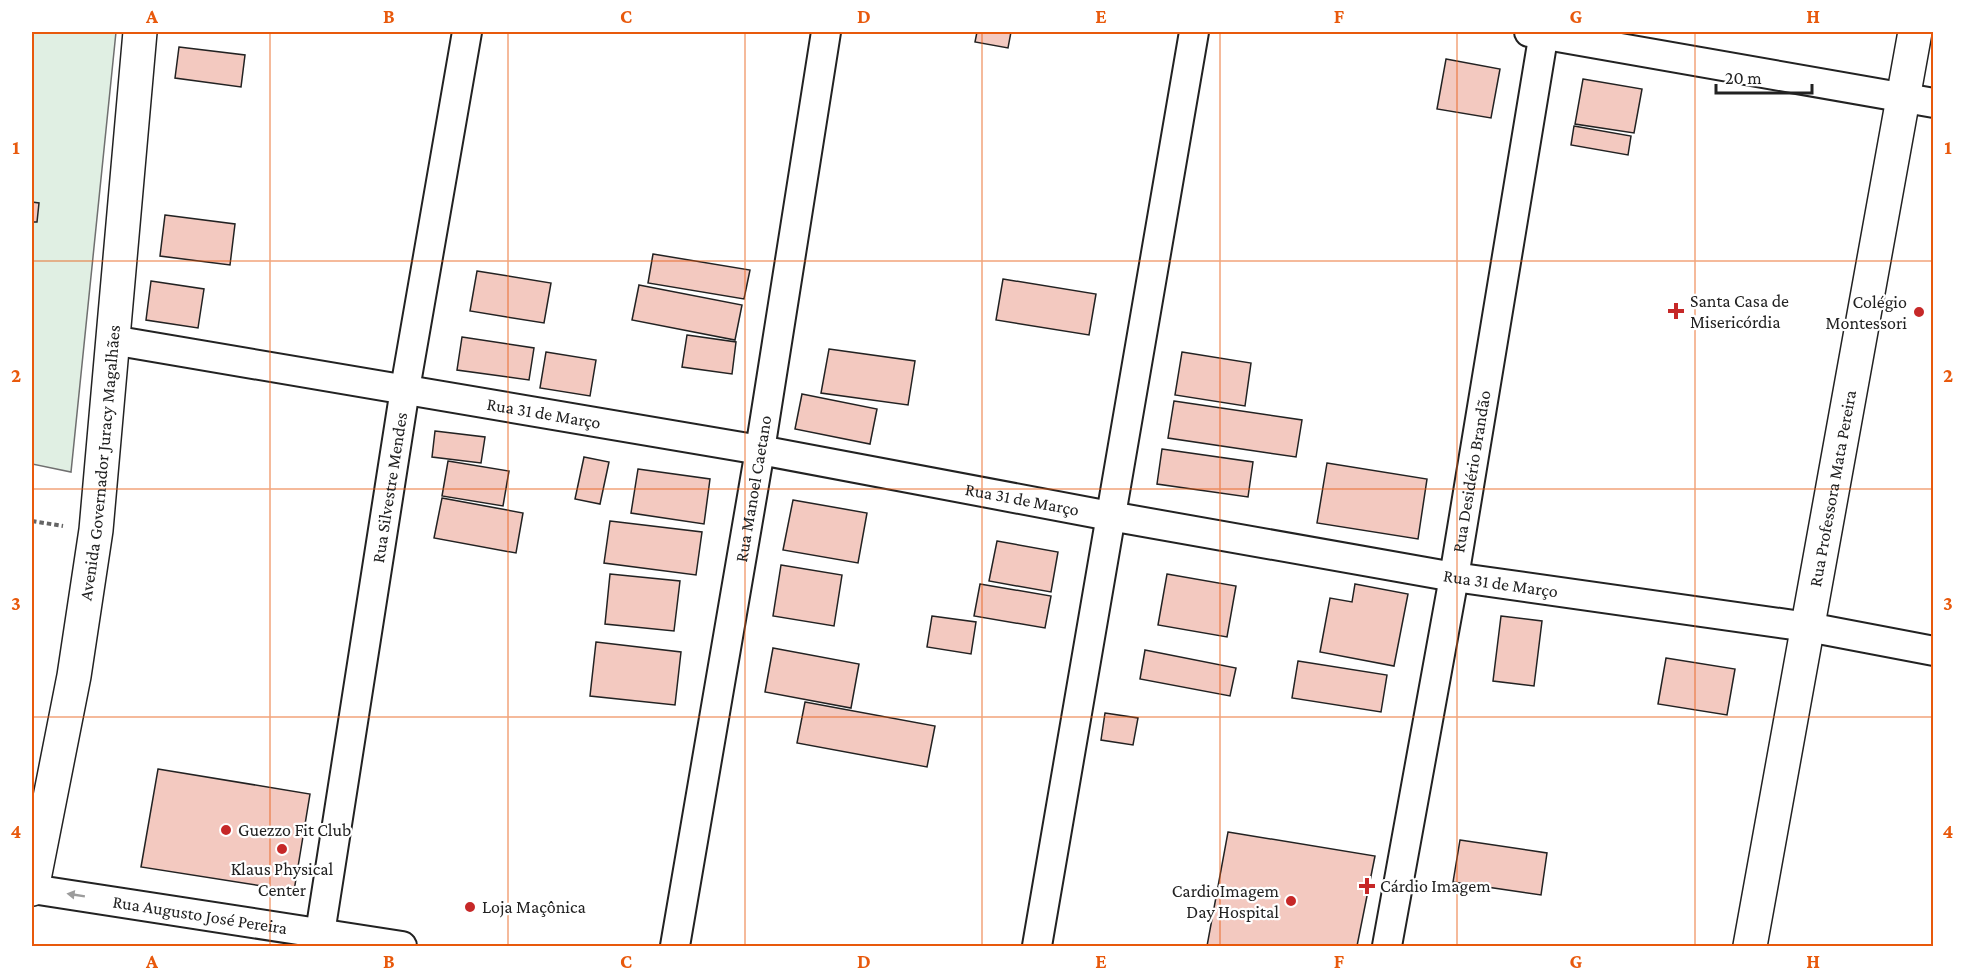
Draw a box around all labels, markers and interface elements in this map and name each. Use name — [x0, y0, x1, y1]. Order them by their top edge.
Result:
text: A — [145, 5, 159, 27]
text: B — [383, 5, 395, 27]
text: C — [620, 5, 632, 27]
text: D — [857, 5, 871, 27]
text: E — [1095, 5, 1107, 27]
text: F — [1334, 5, 1345, 27]
text: G — [1570, 5, 1583, 27]
text: H — [1806, 5, 1820, 27]
scale bar — [1716, 57, 1812, 95]
text: 20 m — [1725, 68, 1762, 88]
text: 1 — [12, 136, 20, 158]
text: 1 — [1944, 136, 1952, 158]
place label: Santa Casa de Misericórdia — [1690, 291, 1789, 332]
place label: Colégio Montessori — [1826, 292, 1907, 333]
marker: Santa Casa de Misericórdia — [1667, 302, 1685, 320]
marker: Colégio Montessori — [1912, 305, 1926, 319]
street label: Avenida Governador Juracy Magalhães — [75, 324, 124, 602]
text: 2 — [11, 364, 21, 386]
text: 2 — [1943, 364, 1953, 386]
street label: Rua Professora Mata Pereira — [1805, 388, 1860, 588]
street label: Rua Desidério Brandão — [1448, 389, 1495, 554]
street label: Rua 31 de Março — [485, 394, 602, 433]
street label: Rua Silvestre Mendes — [368, 411, 411, 564]
street label: Rua Manoel Caetano — [731, 414, 775, 564]
street label: Rua 31 de Março — [964, 479, 1081, 520]
street label: Rua 31 de Março — [1442, 565, 1559, 602]
text: 3 — [11, 592, 21, 614]
text: 3 — [1943, 592, 1953, 614]
text: 4 — [11, 820, 22, 842]
place label: Guezzo Fit Club — [238, 820, 351, 840]
text: 4 — [1943, 820, 1954, 842]
marker: Guezzo Fit Club — [219, 823, 233, 837]
marker: Klaus Physical Center — [275, 842, 289, 856]
place label: Klaus Physical Center — [231, 859, 334, 900]
place label: Cárdio Imagem — [1380, 876, 1491, 896]
marker: Cárdio Imagem — [1358, 877, 1376, 895]
place label: CardioImagem Day Hospital — [1172, 881, 1280, 922]
one-way arrow — [66, 891, 85, 900]
street label: Rua Augusto José Pereira — [111, 892, 289, 938]
marker: CardioImagem Day Hospital — [1284, 894, 1298, 908]
place label: Loja Maçônica — [482, 897, 586, 918]
marker: Loja Maçônica — [463, 900, 477, 914]
text: A — [145, 950, 159, 972]
text: B — [383, 950, 395, 972]
text: C — [620, 950, 632, 972]
text: D — [857, 950, 871, 972]
text: E — [1095, 950, 1107, 972]
text: F — [1334, 950, 1345, 972]
text: G — [1570, 950, 1583, 972]
text: H — [1806, 950, 1820, 972]

